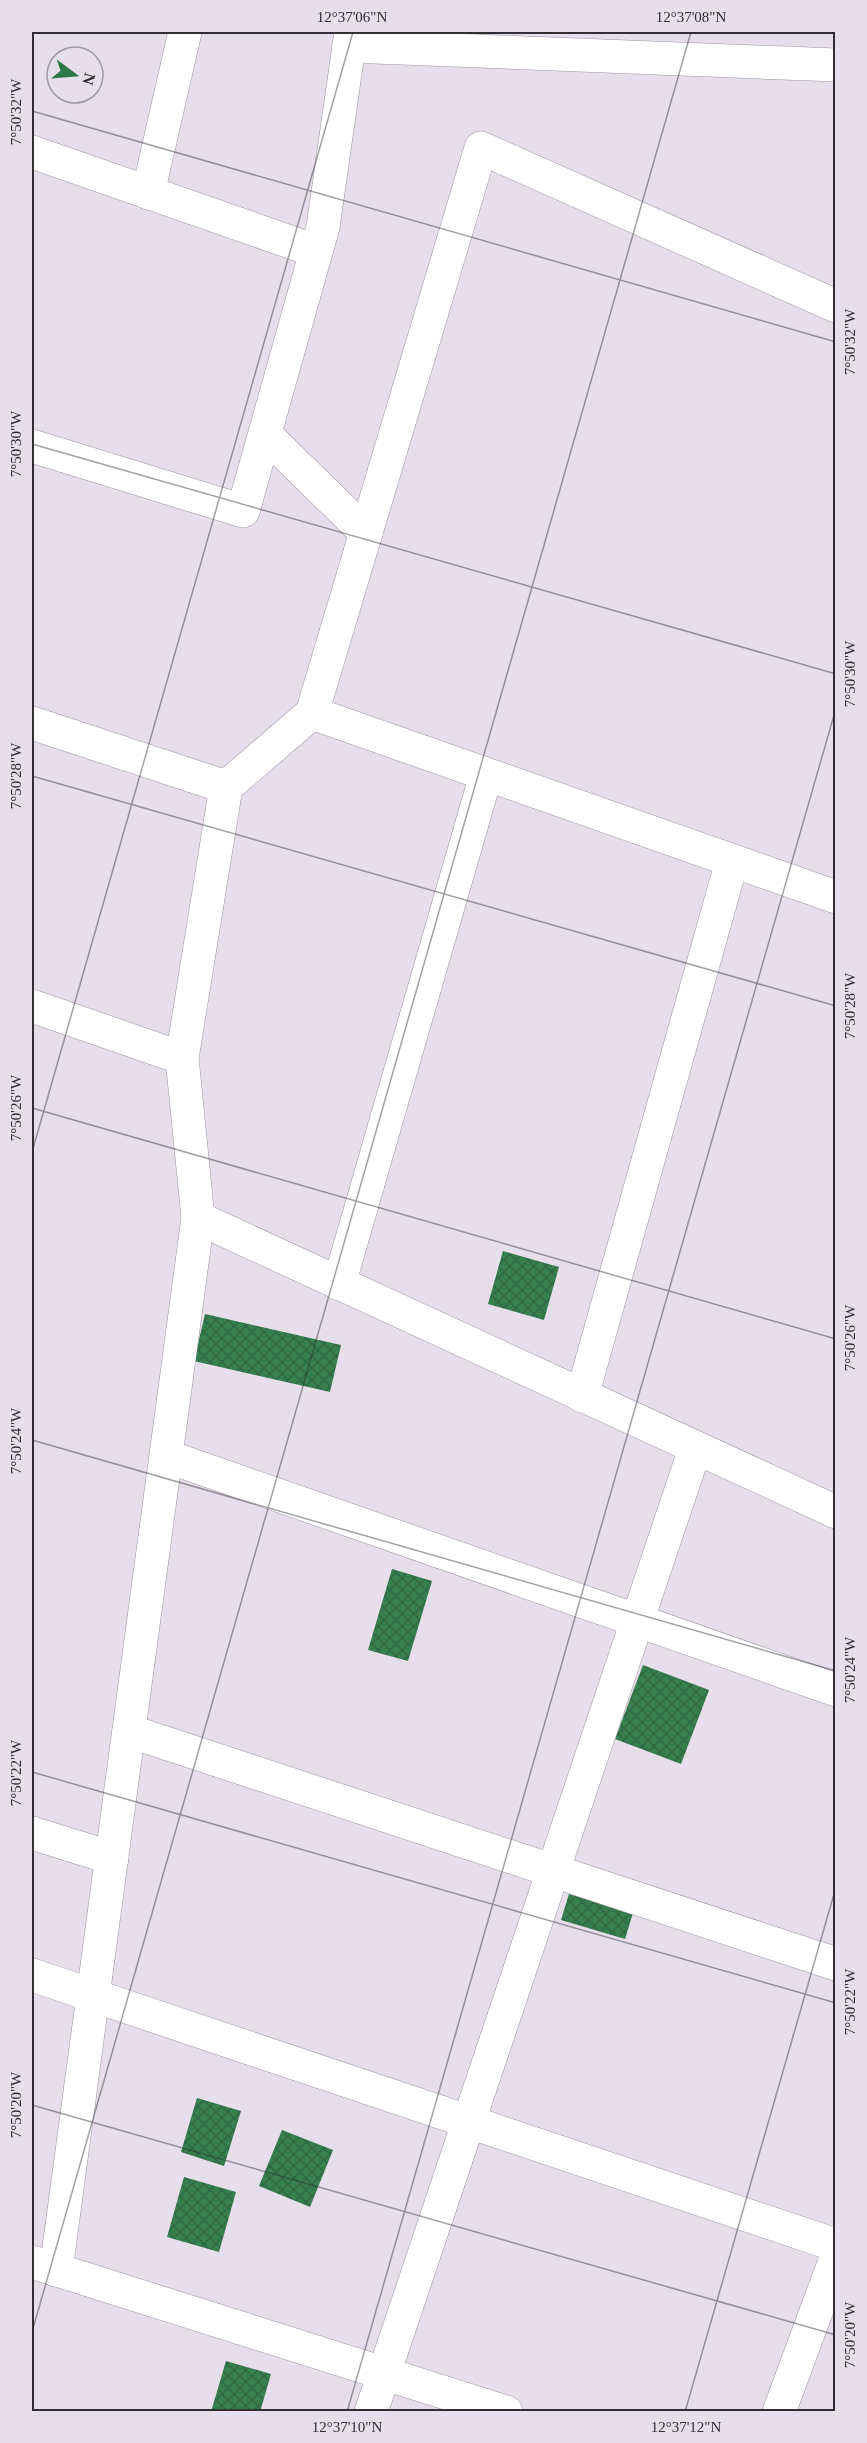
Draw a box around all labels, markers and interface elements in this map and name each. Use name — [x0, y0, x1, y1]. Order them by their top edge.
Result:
text: 12°37'06"N — [317, 9, 387, 25]
text: 12°37'08"N — [656, 9, 726, 25]
north arrow — [45, 45, 105, 105]
text: N — [79, 71, 99, 87]
text: 7°50'32"W — [8, 78, 24, 145]
text: 7°50'32"W — [842, 308, 858, 375]
text: 7°50'30"W — [8, 410, 24, 477]
text: 7°50'30"W — [842, 640, 858, 707]
text: 7°50'28"W — [8, 742, 24, 809]
text: 7°50'28"W — [842, 972, 858, 1039]
text: 7°50'26"W — [8, 1074, 24, 1141]
text: 7°50'26"W — [842, 1304, 858, 1371]
text: 7°50'24"W — [8, 1407, 24, 1474]
text: 7°50'24"W — [842, 1636, 858, 1703]
text: 7°50'22"W — [8, 1739, 24, 1806]
text: 7°50'22"W — [842, 1968, 858, 2035]
text: 7°50'20"W — [8, 2071, 24, 2138]
text: 7°50'20"W — [842, 2301, 858, 2368]
text: 12°37'10"N — [312, 2419, 382, 2435]
text: 12°37'12"N — [651, 2419, 721, 2435]

